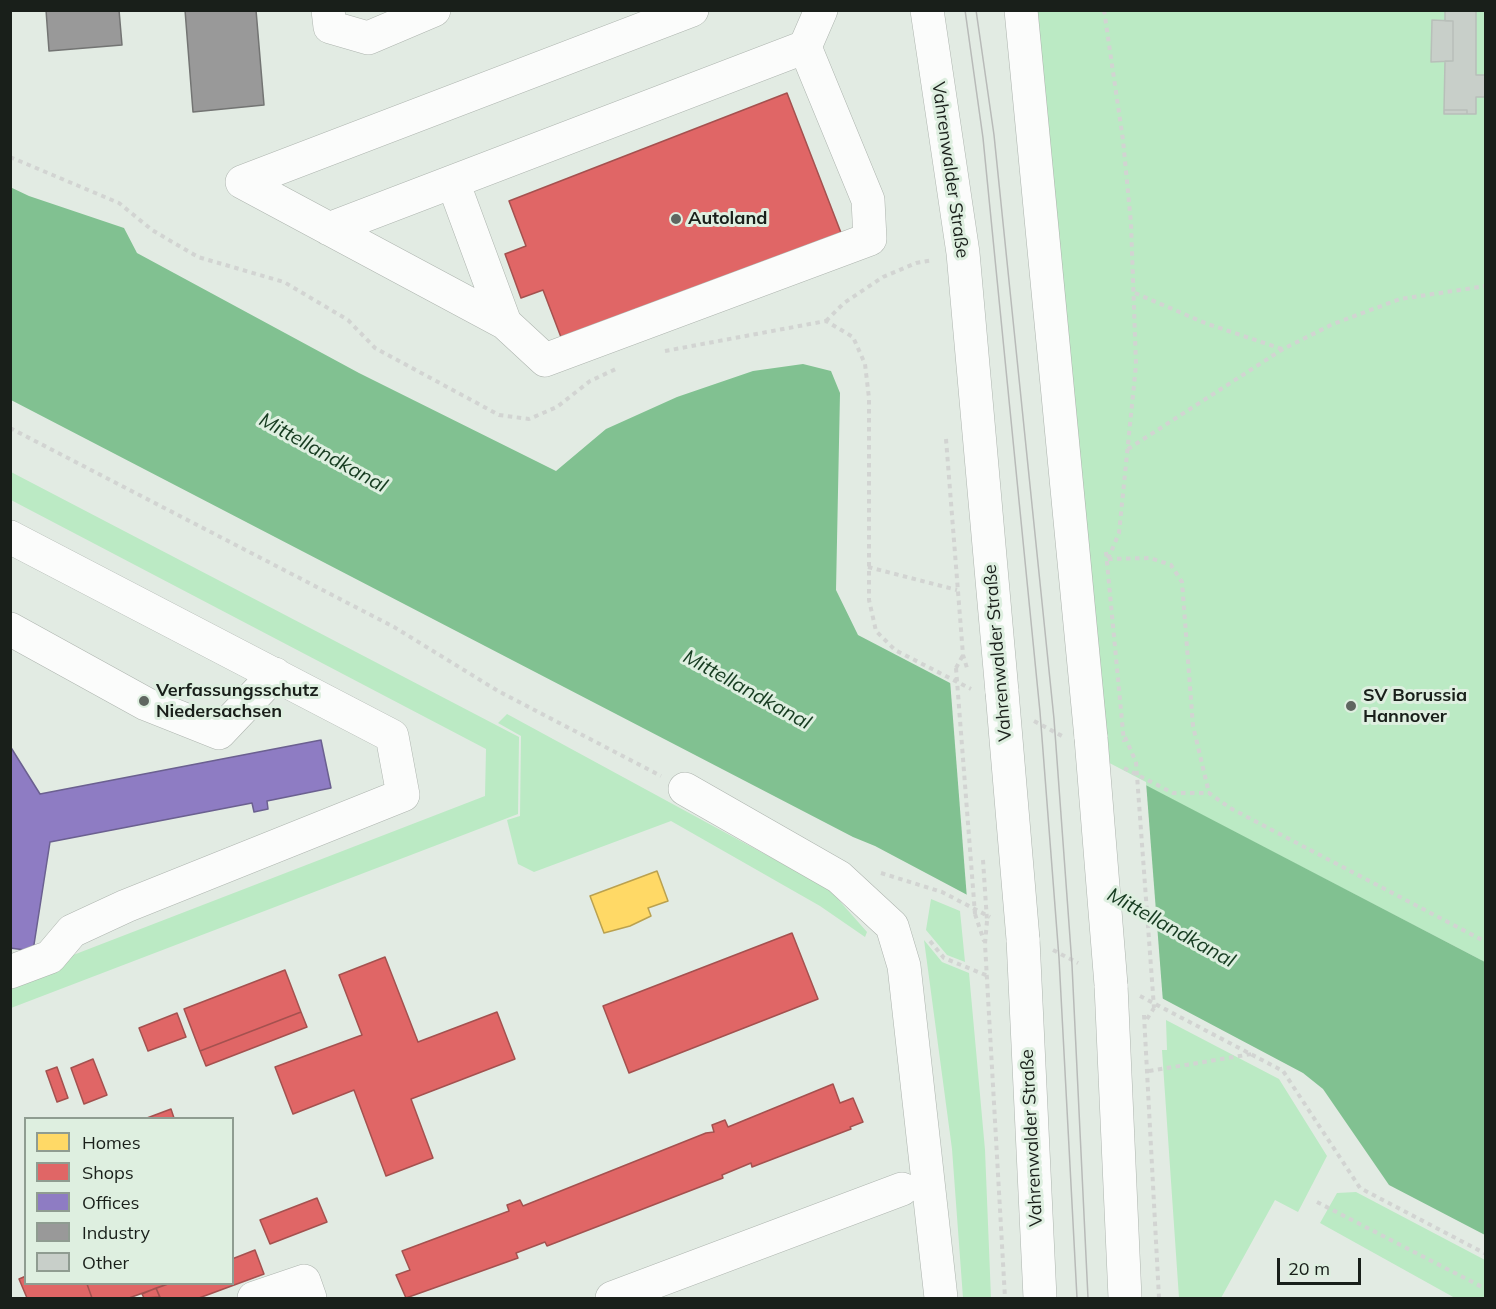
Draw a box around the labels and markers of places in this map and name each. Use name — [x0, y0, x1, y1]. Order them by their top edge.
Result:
place label: Autoland — [688, 208, 767, 230]
marker: Autoland — [669, 212, 683, 226]
place label: Verfassungsschutz Niedersachsen — [156, 680, 319, 722]
place label: SV Borussia Hannover — [1363, 685, 1467, 728]
marker: Verfassungsschutz Niedersachsen — [137, 694, 151, 708]
marker: SV Borussia Hannover — [1344, 699, 1358, 713]

